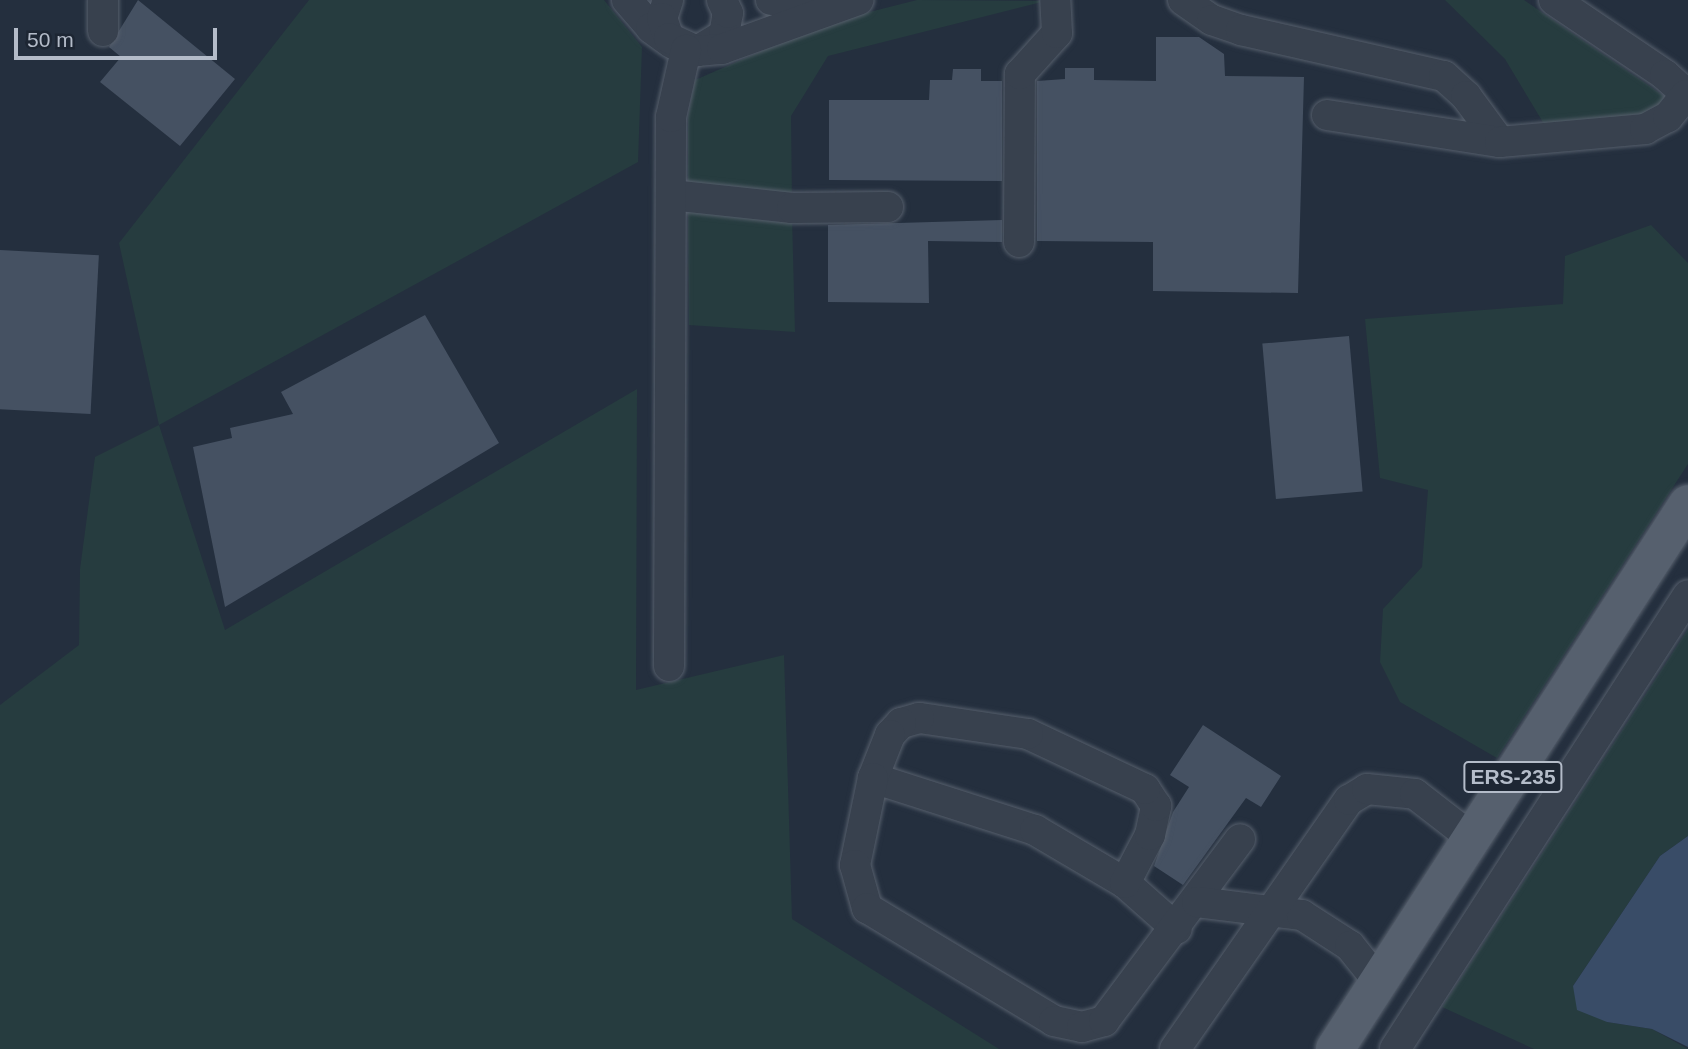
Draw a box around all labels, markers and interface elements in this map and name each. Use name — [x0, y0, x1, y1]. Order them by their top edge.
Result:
scale bar — [18, 14, 220, 58]
text: 50 m — [27, 28, 74, 51]
road number: ERS-235 — [1462, 760, 1564, 794]

